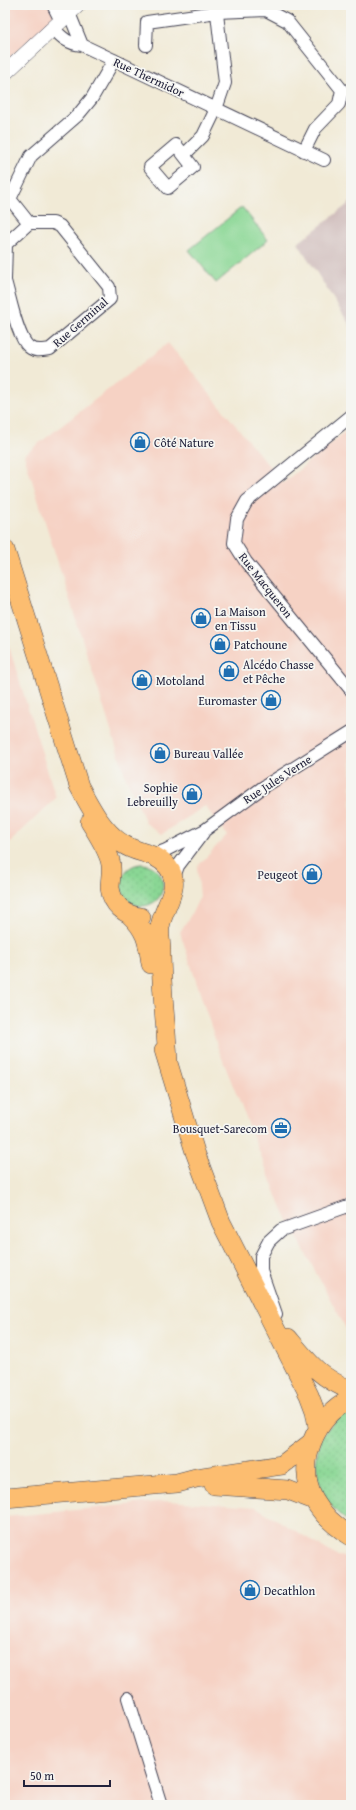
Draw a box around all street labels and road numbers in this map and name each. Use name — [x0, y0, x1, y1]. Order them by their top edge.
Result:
street label: Rue Thermidor — [111, 53, 187, 101]
street label: Rue Germinal — [49, 293, 112, 351]
street label: Rue Macqueron — [235, 549, 297, 621]
street label: Rue Jules Verne — [239, 750, 315, 807]

